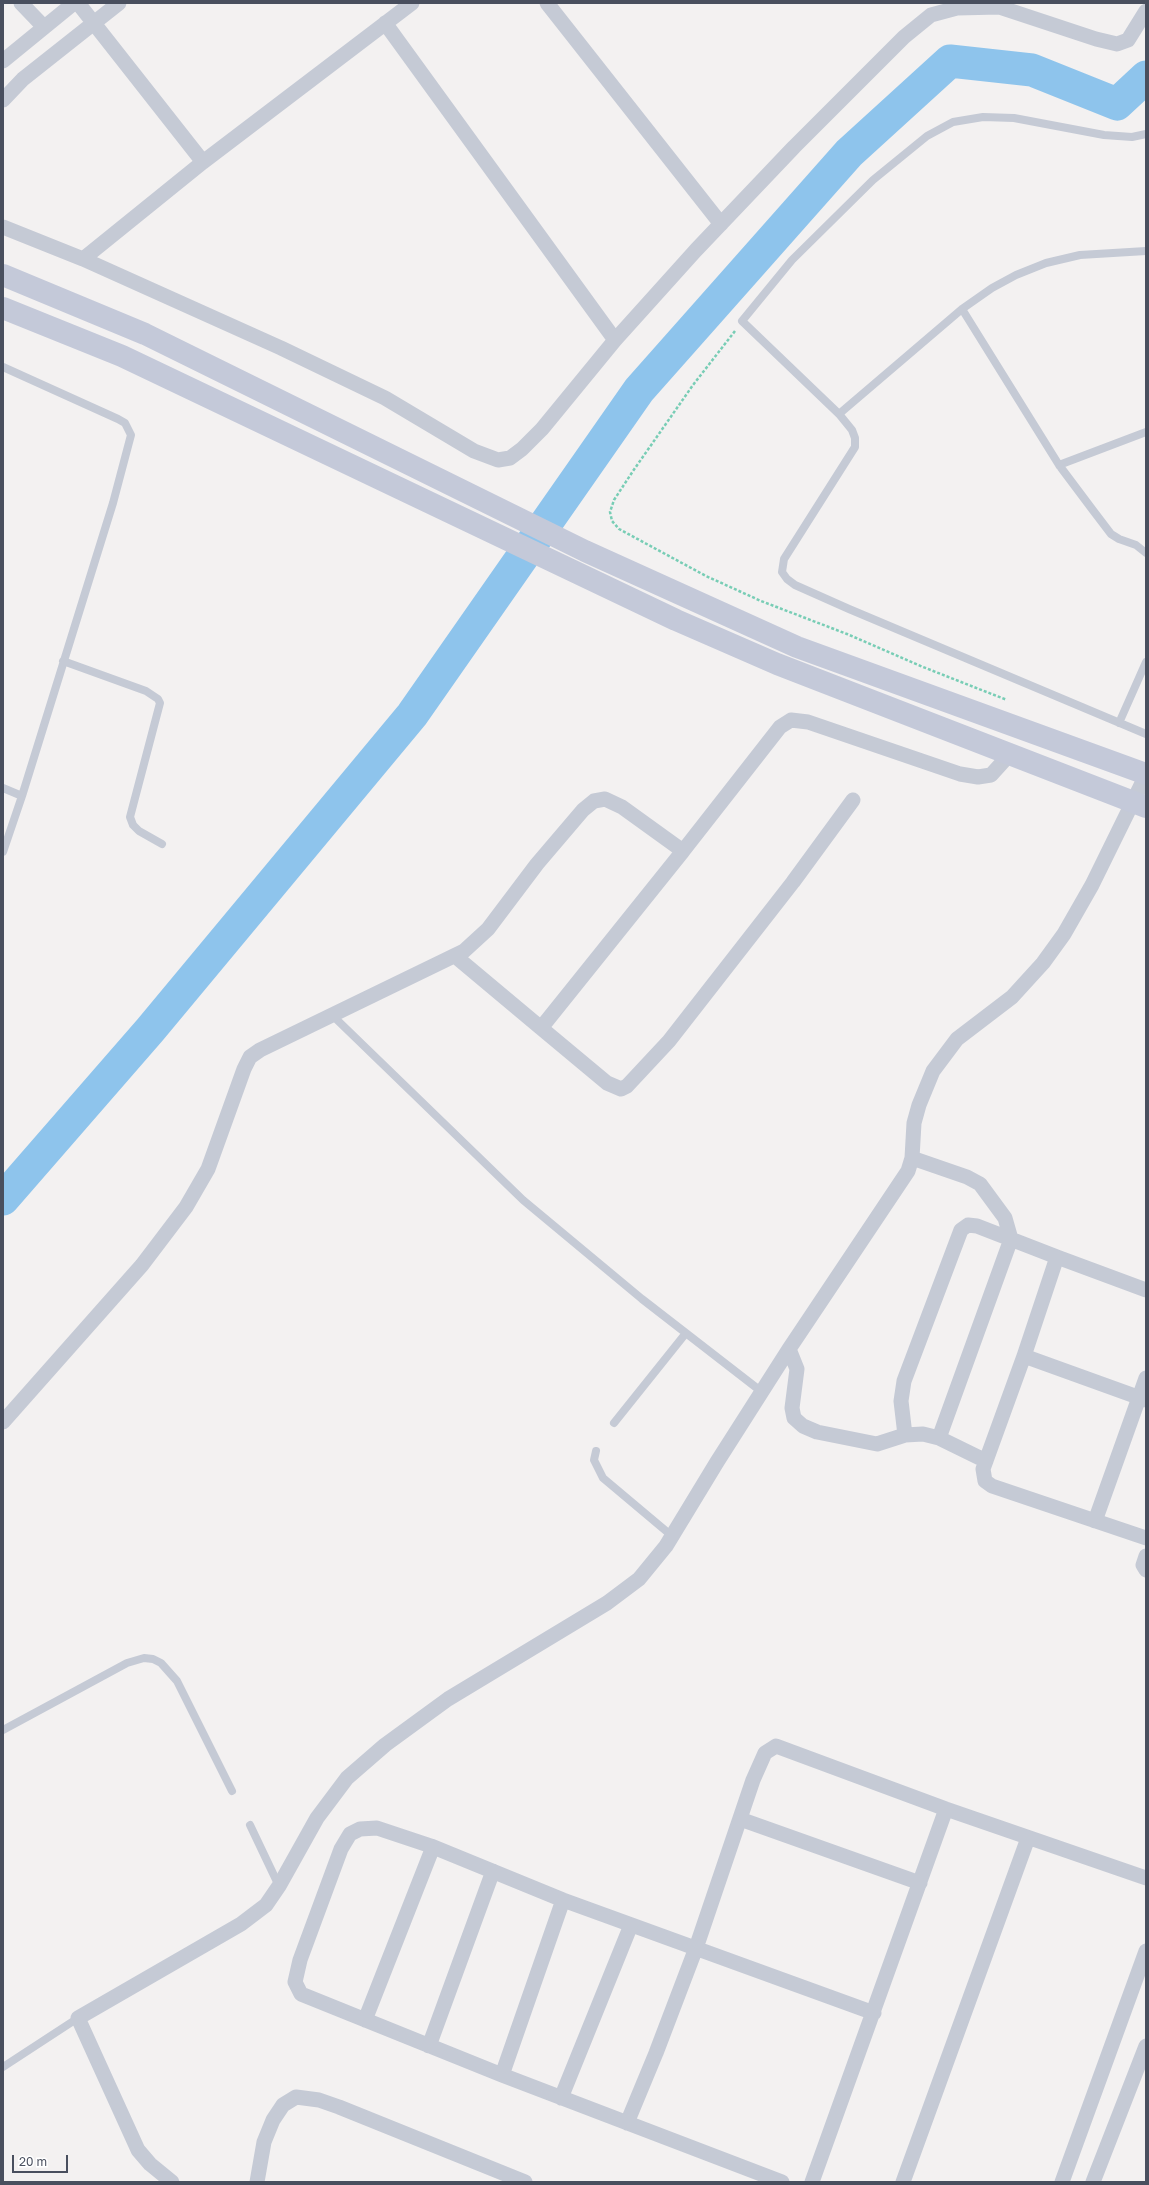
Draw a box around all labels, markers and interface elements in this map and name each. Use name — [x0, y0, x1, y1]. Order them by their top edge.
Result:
scale bar — [14, 2147, 70, 2173]
text: 20 m — [19, 2154, 47, 2169]

